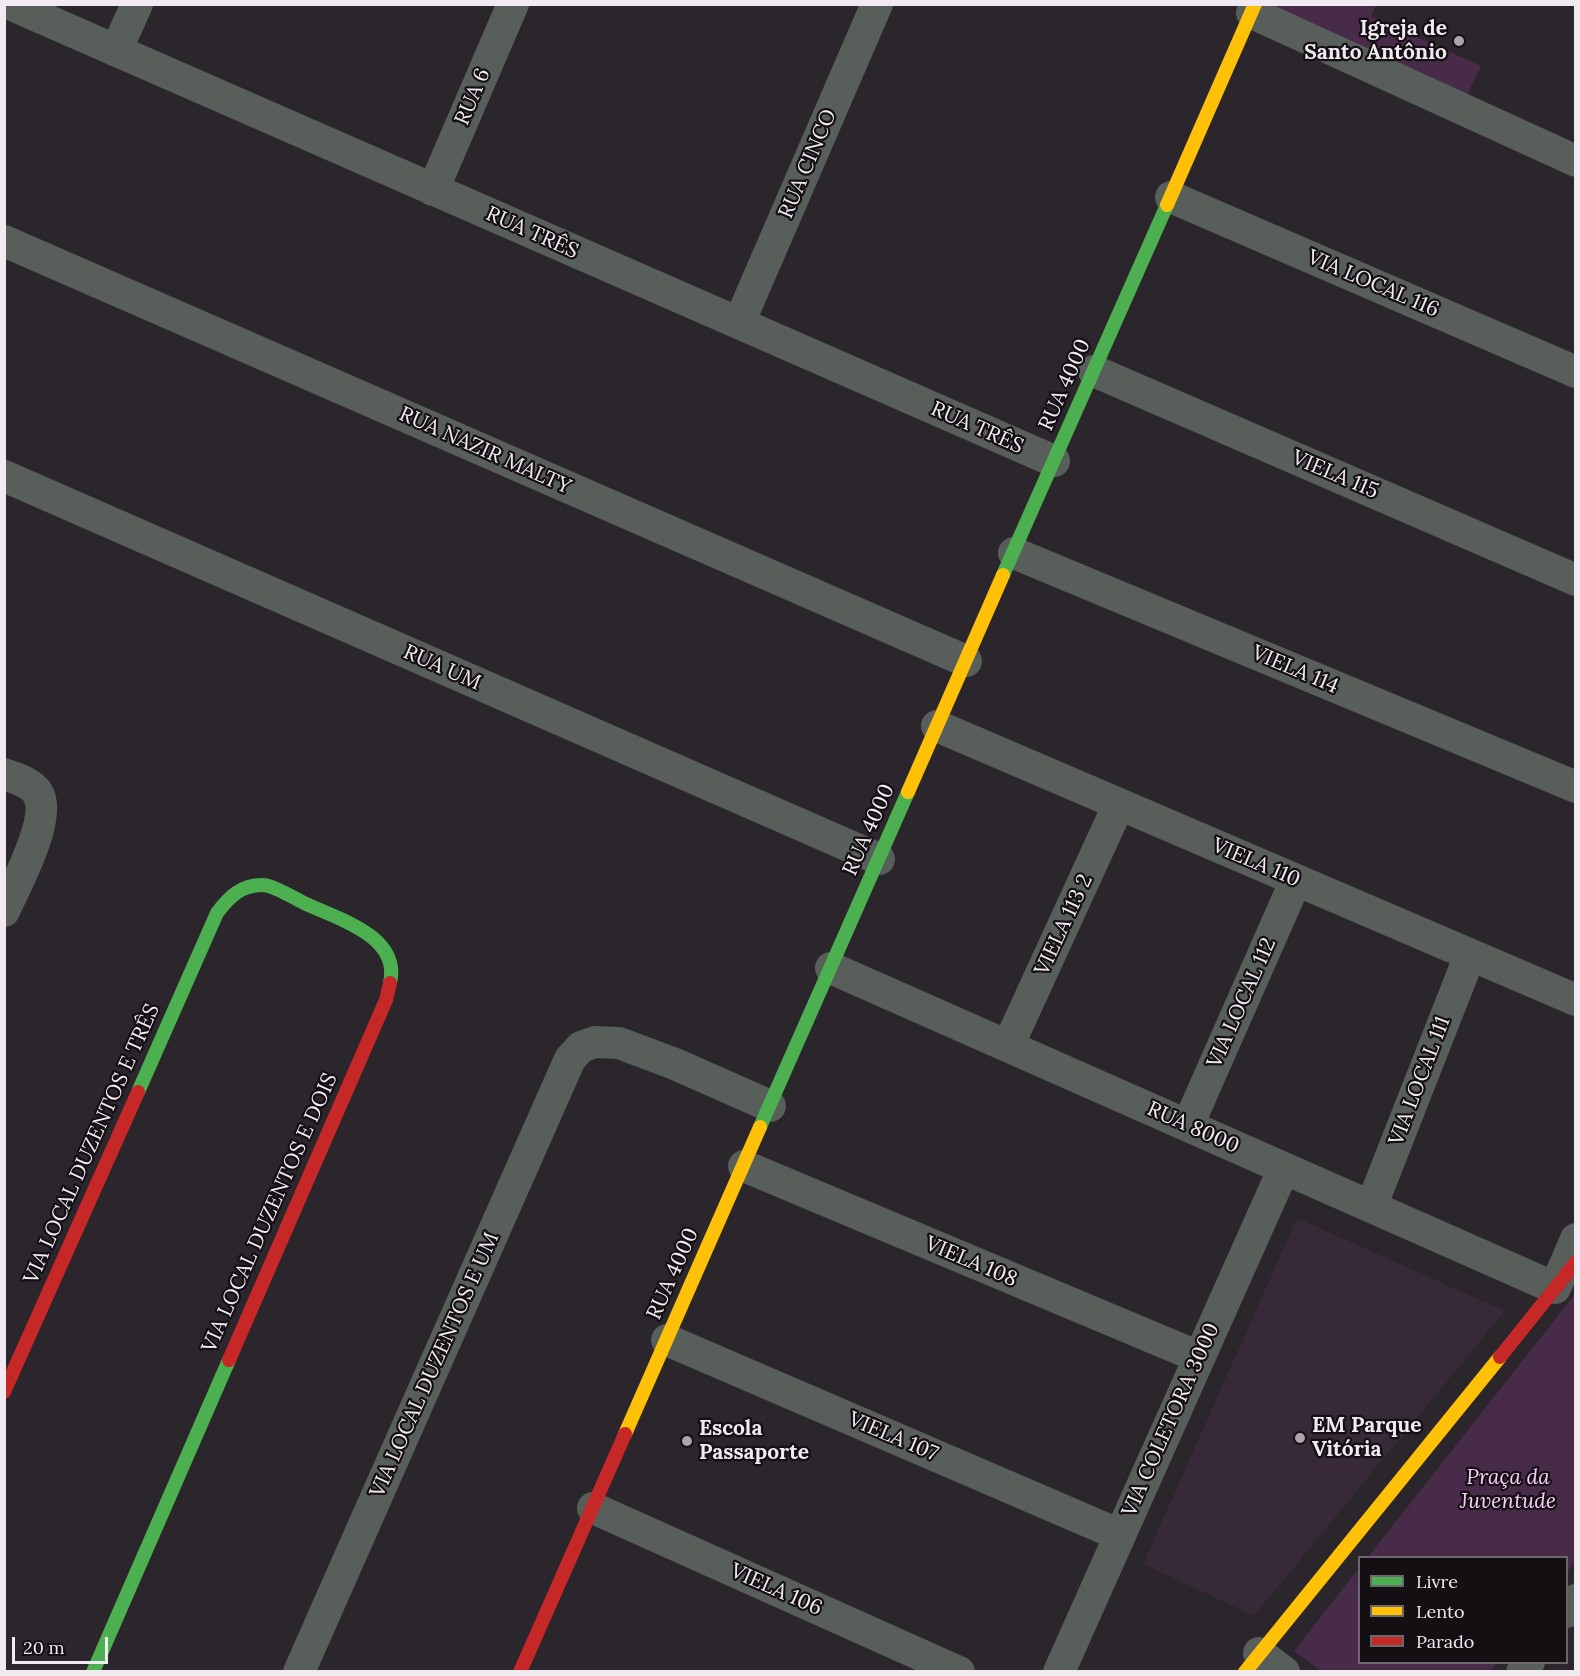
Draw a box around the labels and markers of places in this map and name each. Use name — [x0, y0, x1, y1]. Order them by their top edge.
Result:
place label: Igreja de Santo Antônio — [1304, 16, 1447, 66]
marker: Igreja de Santo Antônio — [1452, 34, 1466, 48]
place label: EM Parque Vitória — [1312, 1413, 1421, 1463]
place label: Escola Passaporte — [699, 1416, 809, 1466]
marker: EM Parque Vitória — [1293, 1431, 1307, 1445]
marker: Escola Passaporte — [680, 1434, 694, 1448]

